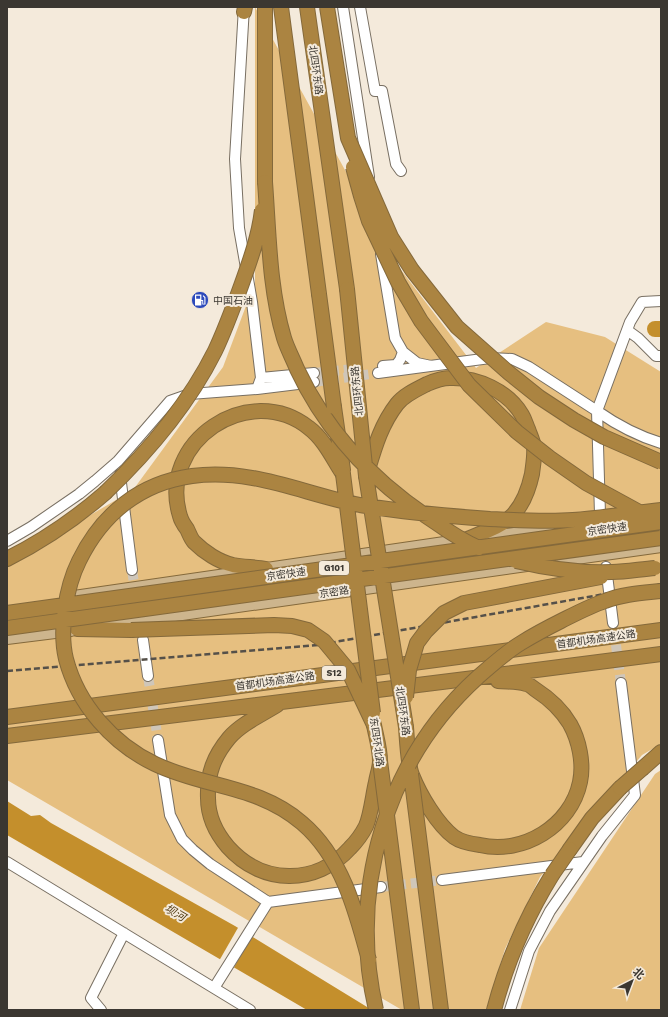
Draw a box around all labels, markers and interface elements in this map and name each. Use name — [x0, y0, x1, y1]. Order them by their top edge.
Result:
street label: 北四环东路 — [307, 44, 325, 96]
fuel station icon: 中国石油 — [190, 290, 210, 310]
place label: 中国石油 — [213, 295, 253, 306]
street label: 北四环东路 — [349, 366, 365, 416]
street label: 京密快速 — [586, 521, 628, 537]
road number: G101 — [319, 561, 349, 575]
street label: 京密快速 — [265, 566, 307, 582]
street label: 京密路 — [318, 584, 350, 600]
street label: 首都机场高速公路 — [556, 628, 636, 650]
road number: S12 — [322, 666, 346, 680]
street label: 首都机场高速公路 — [235, 670, 315, 692]
street label: 北四环东路 — [394, 685, 412, 737]
street label: 东四环北路 — [368, 716, 386, 768]
water label: 坝河 — [162, 902, 190, 925]
north arrow — [612, 961, 652, 1001]
text: 北 — [630, 965, 647, 982]

